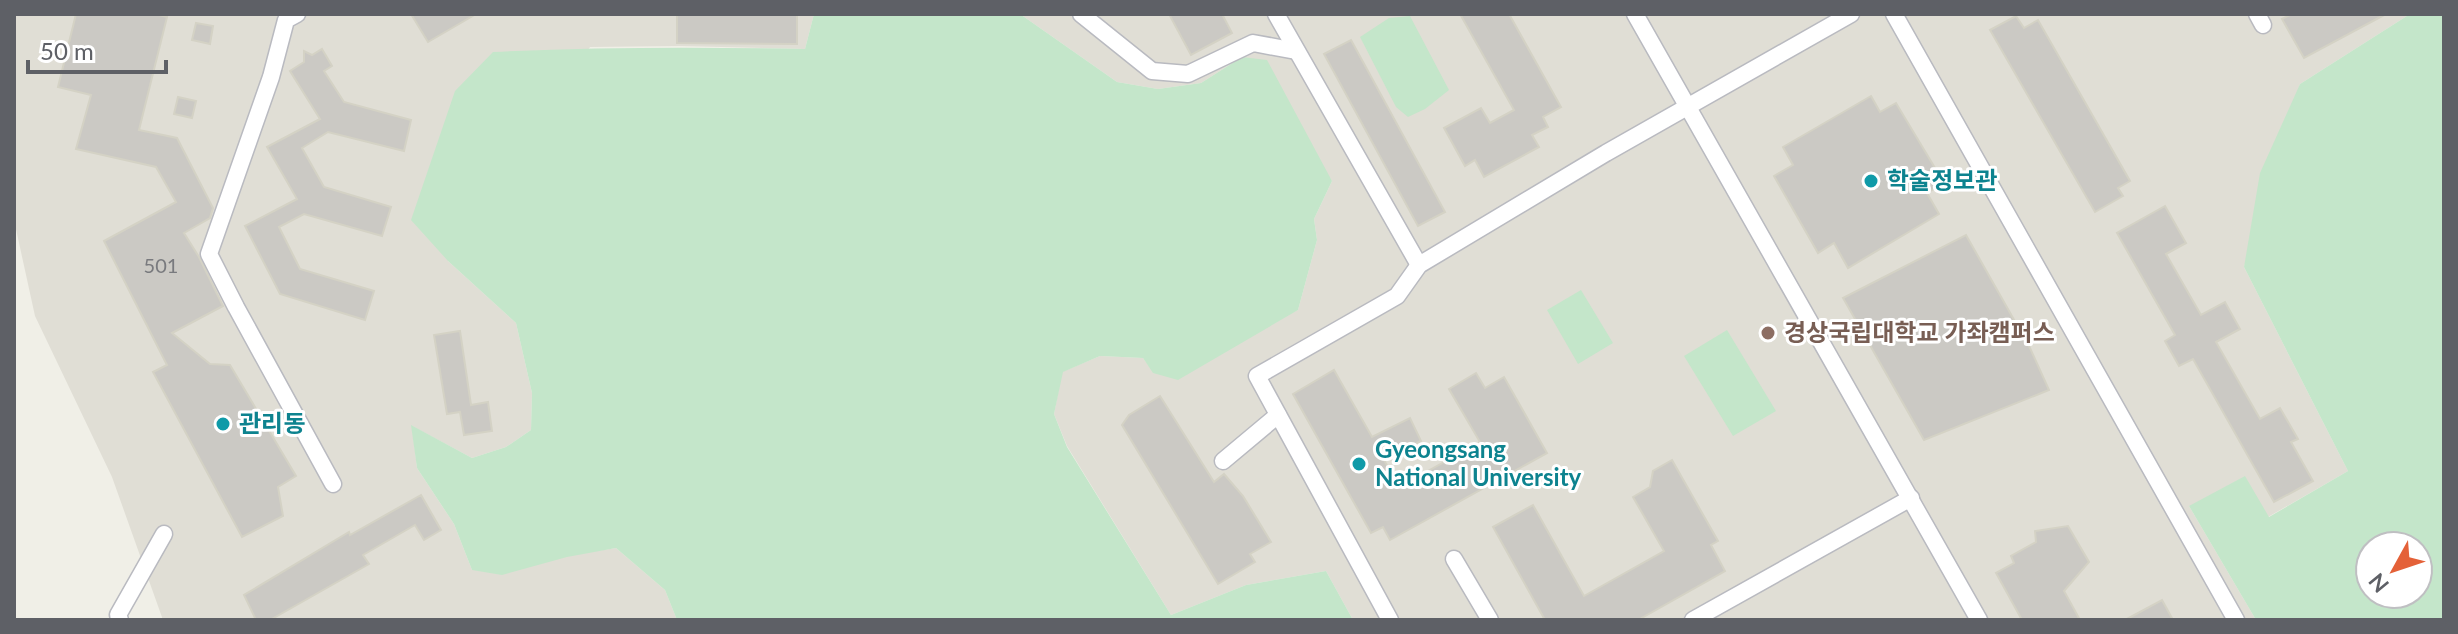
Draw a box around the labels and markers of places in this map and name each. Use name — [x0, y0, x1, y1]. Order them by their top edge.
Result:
place label: 학술정보관 — [1887, 165, 1997, 194]
marker: 학술정보관 — [1862, 172, 1880, 190]
place label: 경상국립대학교 가좌캠퍼스 — [1784, 317, 2055, 346]
marker: 경상국립대학교 가좌캠퍼스 — [1759, 324, 1777, 342]
place label: 관리동 — [239, 408, 305, 437]
marker: 관리동 — [214, 415, 232, 433]
place label: Gyeongsang National University — [1375, 434, 1582, 491]
marker: Gyeongsang National University — [1350, 455, 1368, 473]

